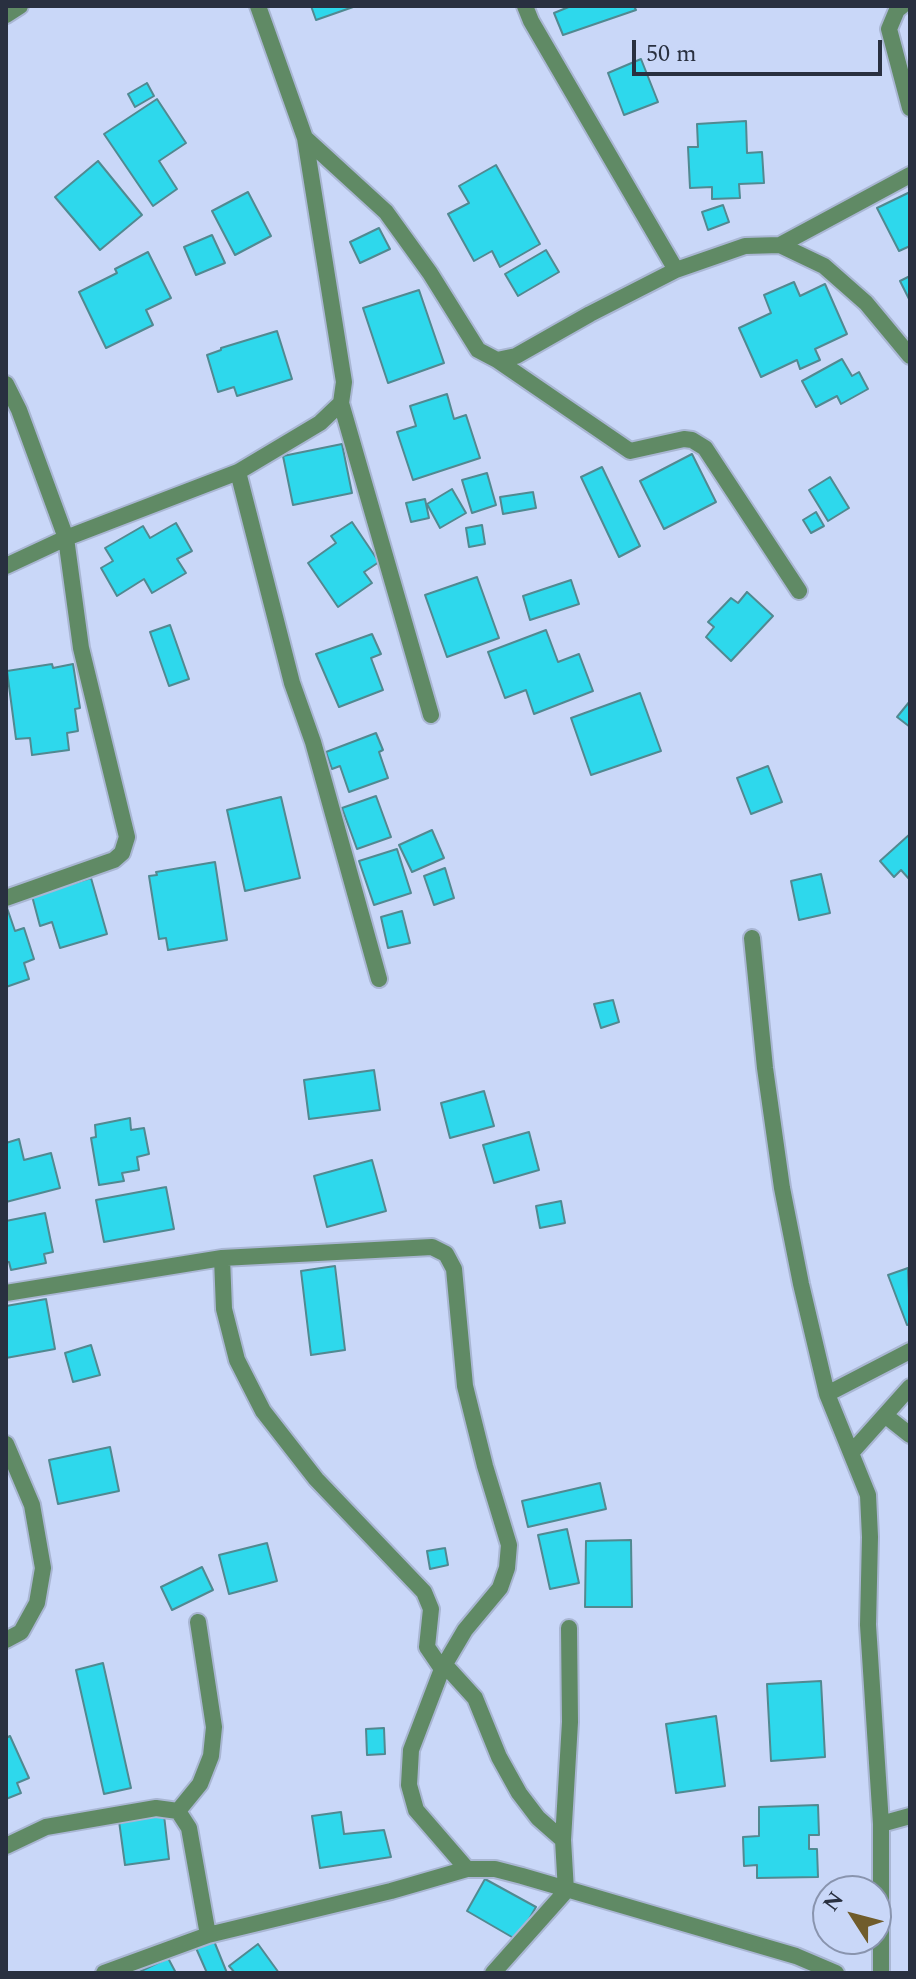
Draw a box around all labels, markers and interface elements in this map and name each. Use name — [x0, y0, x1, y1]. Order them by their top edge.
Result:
scale bar — [636, 24, 886, 74]
text: 50 m — [646, 36, 697, 72]
north arrow — [812, 1875, 892, 1955]
text: N — [815, 1885, 852, 1919]

